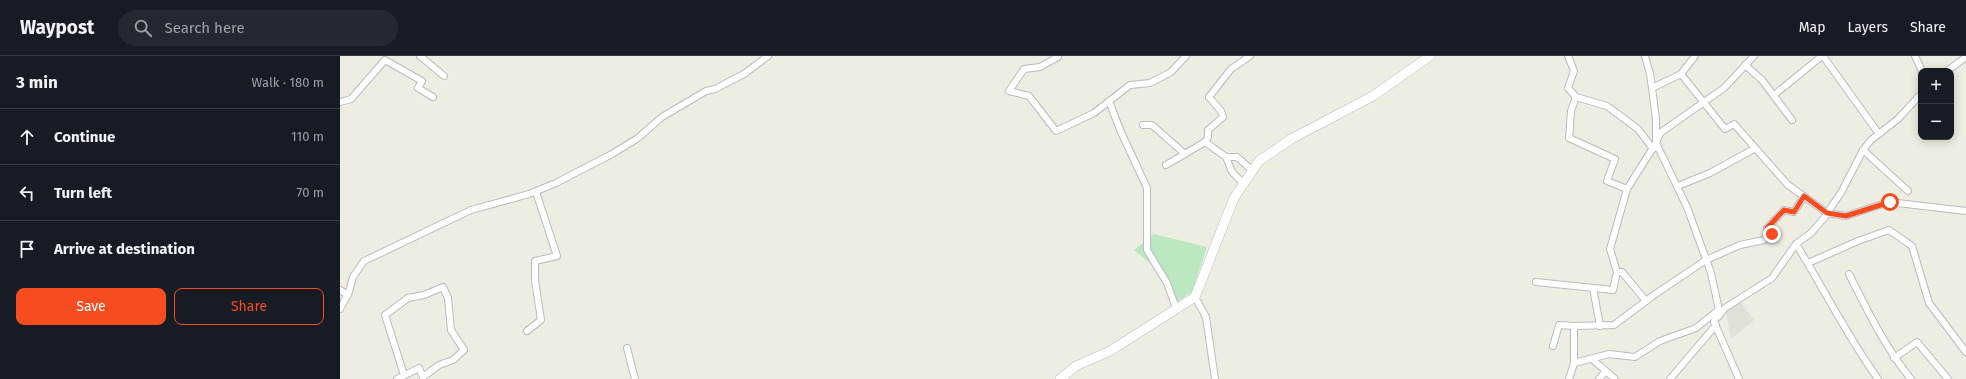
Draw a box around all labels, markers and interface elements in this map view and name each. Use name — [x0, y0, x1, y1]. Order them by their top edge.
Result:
search box — [118, 10, 398, 46]
text: Waypost — [20, 16, 94, 39]
icon: search — [132, 17, 154, 39]
text: Search here — [164, 19, 245, 37]
text: Map — [1799, 19, 1825, 36]
text: Layers — [1847, 19, 1888, 36]
text: Share — [1910, 19, 1946, 36]
map controls — [1918, 68, 1954, 140]
button: + — [1918, 68, 1954, 104]
text: 3 min — [16, 72, 58, 93]
text: Walk · 180 m — [252, 75, 324, 90]
button: − — [1918, 104, 1954, 140]
icon: ahead — [16, 126, 38, 148]
text: Continue — [54, 128, 115, 146]
text: 110 m — [291, 129, 324, 144]
icon: left — [16, 182, 38, 204]
text: Turn left — [54, 184, 112, 202]
text: 70 m — [297, 185, 324, 200]
route start — [1881, 193, 1899, 211]
route end — [1763, 225, 1781, 243]
icon: arrive — [16, 238, 38, 260]
text: Arrive at destination — [54, 240, 195, 258]
button: Save — [16, 288, 166, 325]
button: Share — [174, 288, 324, 325]

